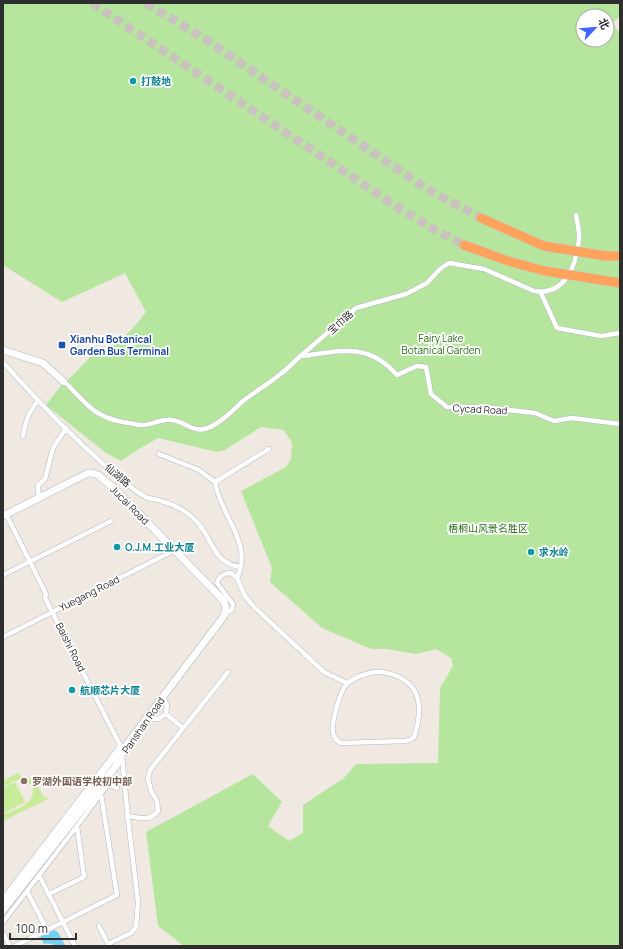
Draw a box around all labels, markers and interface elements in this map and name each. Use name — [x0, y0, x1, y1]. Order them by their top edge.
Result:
north arrow — [575, 8, 615, 48]
text: 北 — [595, 15, 614, 32]
place label: 打鼓地 — [141, 74, 171, 88]
marker: 打鼓地 — [128, 76, 138, 86]
street label: 宝巾路 — [324, 307, 356, 337]
park label: Fairy Lake Botanical Garden — [402, 331, 481, 357]
place label: Xianhu Botanical Garden Bus Terminal — [70, 332, 169, 358]
marker: Xianhu Botanical Garden Bus Terminal — [57, 340, 67, 350]
street label: Cycad Road — [452, 401, 508, 417]
street label: 仙湖路 — [102, 460, 134, 490]
street label: Jucai Road — [107, 482, 153, 528]
park label: 梧桐山风景名胜区 — [448, 521, 528, 535]
place label: O.J.M.工业大厦 — [125, 540, 194, 554]
marker: O.J.M.工业大厦 — [112, 542, 122, 552]
place label: 求水岭 — [539, 545, 569, 559]
marker: 求水岭 — [526, 547, 536, 557]
street label: Yuegang Road — [56, 572, 122, 614]
street label: Baishi Road — [53, 620, 89, 674]
place label: 航顺芯片大厦 — [80, 683, 140, 697]
marker: 航顺芯片大厦 — [67, 685, 77, 695]
street label: Panshan Road — [118, 694, 168, 756]
place label: 罗湖外国语学校初中部 — [32, 774, 132, 788]
marker: 罗湖外国语学校初中部 — [19, 776, 29, 786]
scale bar — [10, 915, 76, 941]
text: 100 m — [16, 920, 48, 937]

